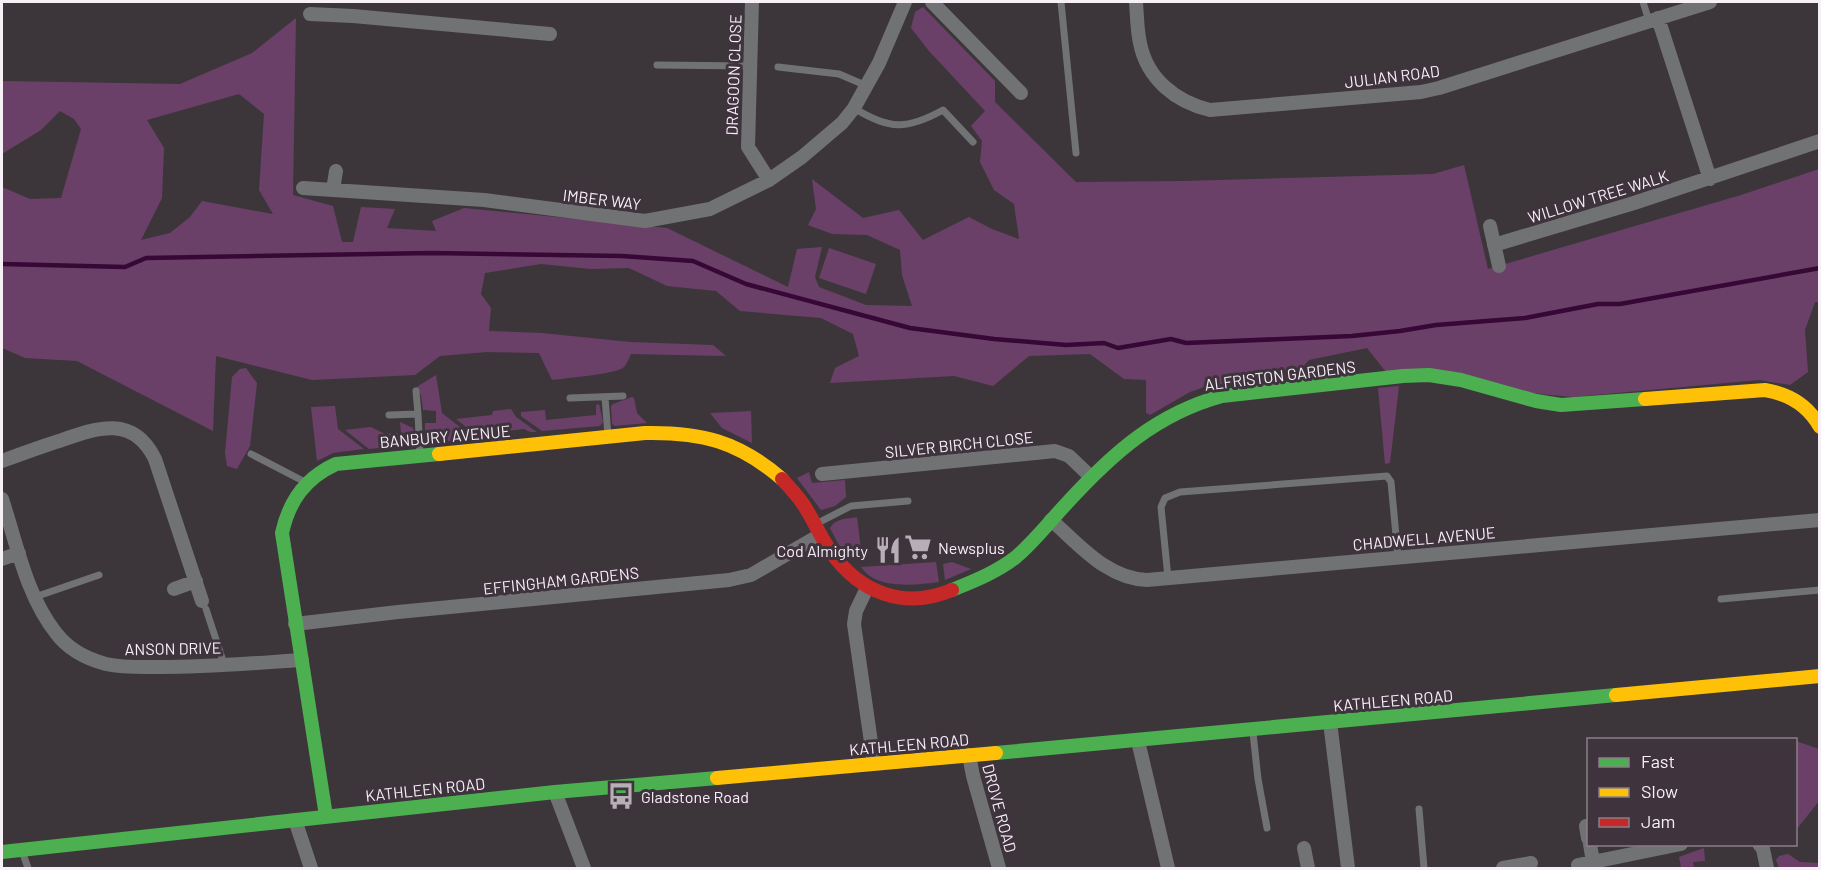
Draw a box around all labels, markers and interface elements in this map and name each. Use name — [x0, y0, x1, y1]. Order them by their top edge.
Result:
street label: DRAGOON CLOSE — [721, 14, 745, 136]
street label: JULIAN ROAD — [1343, 61, 1441, 91]
street label: WILLOW TREE WALK — [1525, 166, 1671, 226]
street label: IMBER WAY — [562, 185, 642, 213]
street label: ALFRISTON GARDENS — [1203, 356, 1357, 394]
street label: BANBURY AVENUE — [379, 421, 511, 451]
street label: SILVER BIRCH CLOSE — [884, 427, 1034, 461]
street label: CHADWELL AVENUE — [1352, 522, 1496, 554]
supermarket icon: Newsplus — [903, 532, 933, 562]
restaurant icon: Cod Almighty — [873, 535, 903, 565]
place label: Newsplus — [938, 538, 1005, 557]
place label: Cod Almighty — [777, 541, 869, 560]
street label: EFFINGHAM GARDENS — [482, 562, 640, 598]
street label: ANSON DRIVE — [125, 638, 221, 658]
street label: KATHLEEN ROAD — [1332, 685, 1454, 715]
street label: KATHLEEN ROAD — [848, 729, 970, 759]
legend — [1587, 738, 1797, 846]
text: Fast — [1641, 750, 1675, 772]
street label: DROVE ROAD — [979, 762, 1021, 854]
street label: KATHLEEN ROAD — [364, 773, 486, 805]
text: Slow — [1641, 780, 1678, 802]
bus stop icon: Gladstone Road — [606, 781, 636, 811]
place label: Gladstone Road — [641, 787, 749, 806]
text: Jam — [1641, 810, 1675, 832]

